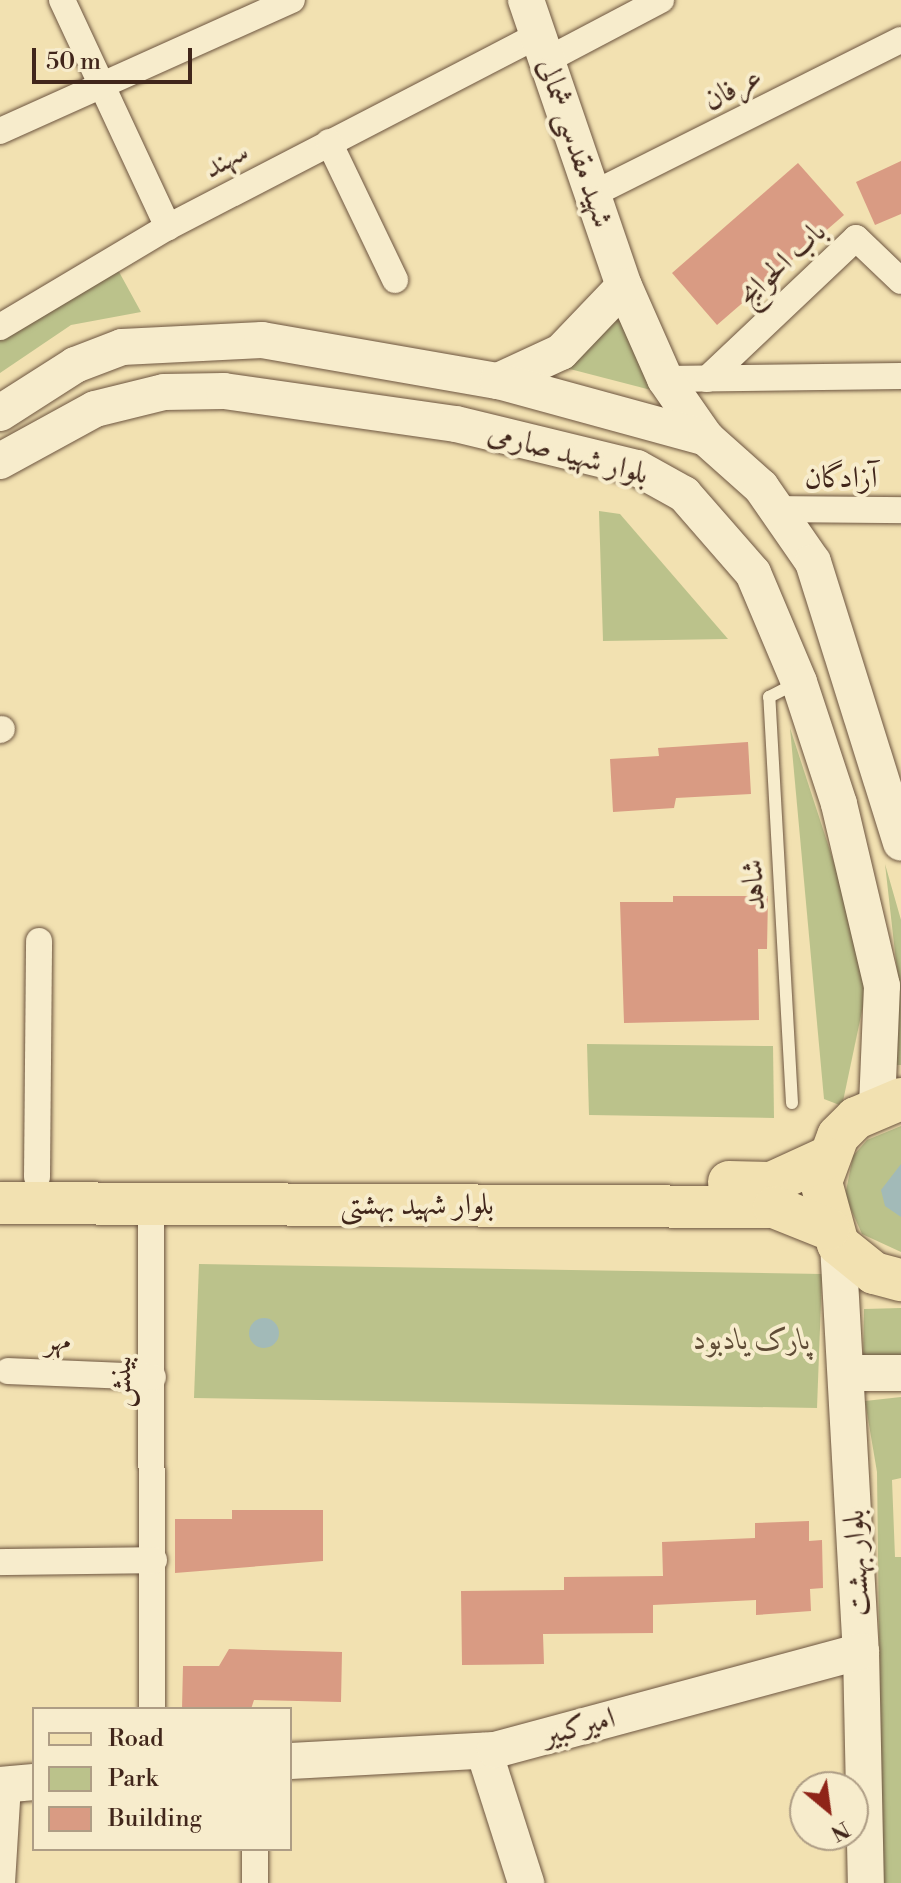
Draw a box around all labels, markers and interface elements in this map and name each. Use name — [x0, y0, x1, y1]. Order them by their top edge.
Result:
scale bar — [36, 32, 196, 82]
text: 50 m — [46, 47, 101, 77]
street label: شهید مقدسی شمالی — [529, 54, 621, 232]
street label: عرفان — [697, 59, 769, 119]
street label: سهند — [197, 133, 255, 187]
street label: باب الحوایج — [730, 214, 834, 314]
street label: بلوار شهید صارمی — [484, 415, 652, 493]
street label: آزادگان — [804, 460, 878, 496]
street label: شاهد — [735, 858, 773, 912]
street label: بلوار شهید بهشتی — [340, 1187, 494, 1223]
park label: پارک یادبود — [693, 1322, 811, 1358]
street label: مهر — [44, 1323, 72, 1359]
street label: بینش — [103, 1356, 139, 1408]
street label: بلوار بهشت — [836, 1509, 878, 1617]
street label: امیرکبیر — [539, 1700, 619, 1754]
legend — [32, 1707, 292, 1851]
text: Road — [108, 1724, 164, 1754]
text: Park — [108, 1764, 158, 1794]
north arrow — [789, 1771, 869, 1851]
text: Building — [108, 1804, 202, 1834]
text: N — [826, 1815, 854, 1847]

